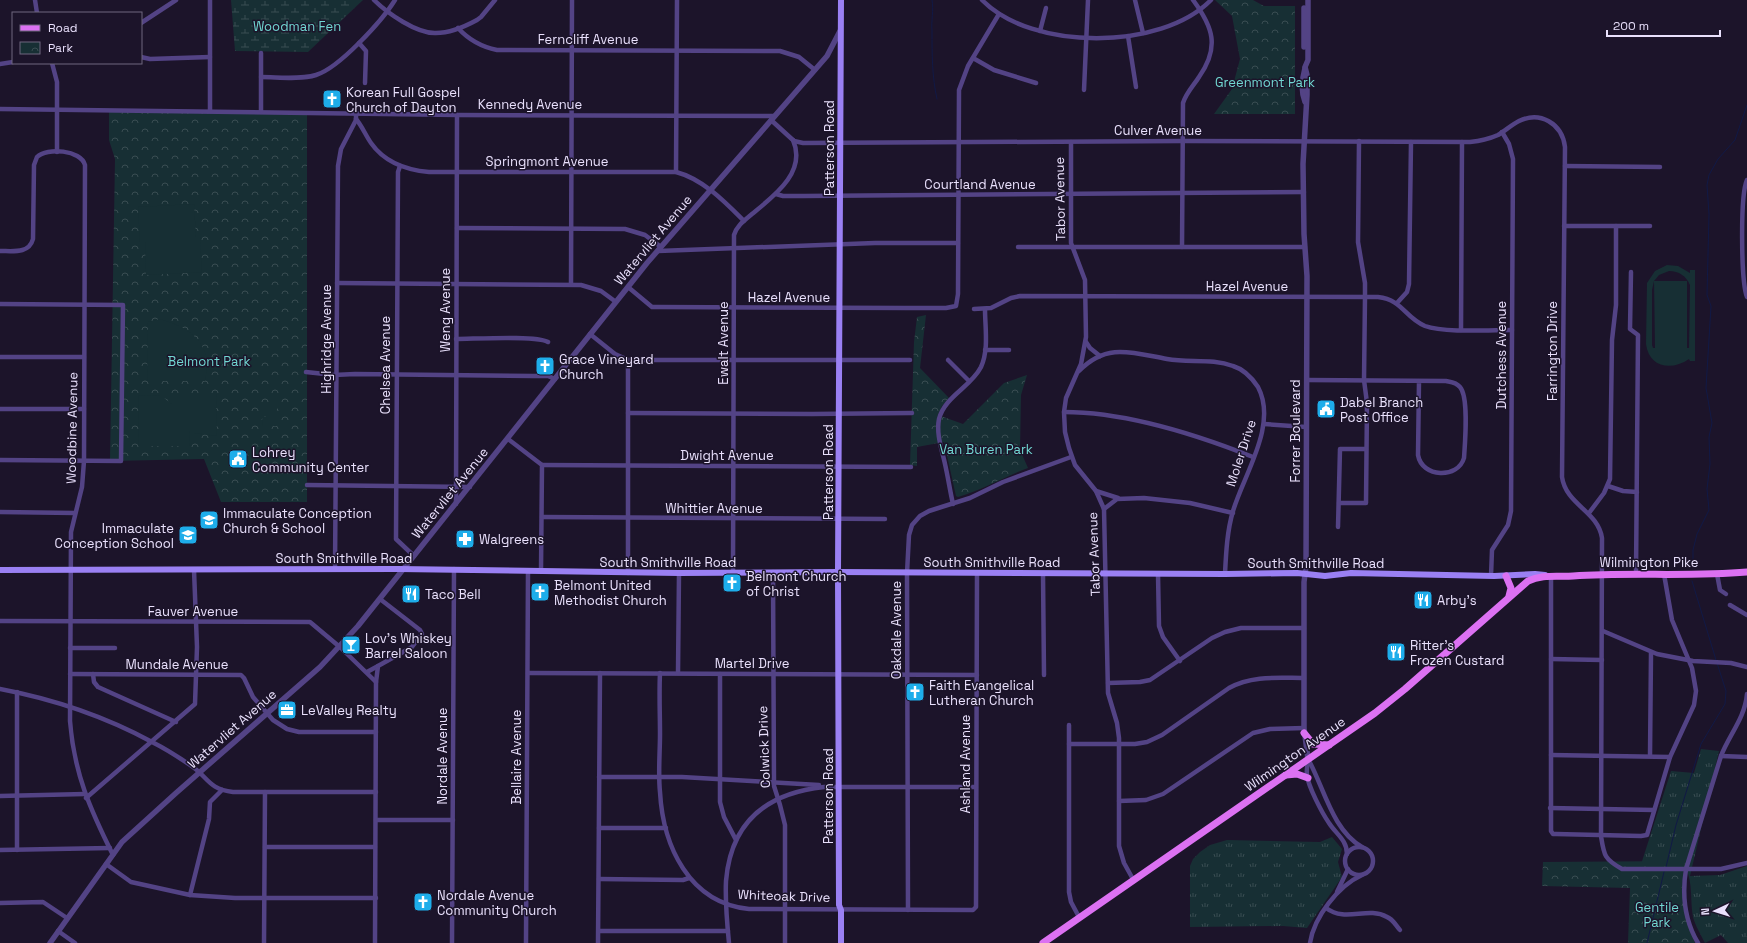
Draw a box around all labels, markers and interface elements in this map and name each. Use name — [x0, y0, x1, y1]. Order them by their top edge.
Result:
legend — [12, 12, 142, 64]
scale bar — [1607, 12, 1720, 38]
park label: Woodman Fen — [253, 18, 341, 35]
text: 200 m — [1613, 18, 1649, 34]
text: Road — [48, 20, 77, 36]
street label: Ferncliff Avenue — [538, 31, 638, 48]
text: Park — [48, 40, 73, 56]
park label: Greenmont Park — [1215, 74, 1315, 91]
place label: Korean Full Gospel Church of Dayton — [346, 84, 460, 116]
church icon: Korean Full Gospel Church of Dayton — [321, 88, 343, 110]
street label: Kennedy Avenue — [478, 96, 582, 113]
street label: Patterson Road — [821, 100, 838, 196]
street label: Culver Avenue — [1114, 122, 1202, 139]
street label: Springmont Avenue — [486, 153, 608, 170]
street label: Tabor Avenue — [1051, 157, 1069, 241]
street label: Courtland Avenue — [924, 176, 1036, 193]
street label: Watervliet Avenue — [610, 191, 696, 289]
street label: Weng Avenue — [437, 268, 454, 352]
street label: Hazel Avenue — [1206, 278, 1288, 295]
street label: Highridge Avenue — [318, 284, 335, 394]
street label: Hazel Avenue — [748, 289, 830, 306]
street label: Ewalt Avenue — [715, 301, 732, 385]
street label: Dutchess Avenue — [1493, 301, 1510, 409]
street label: Farrington Drive — [1544, 301, 1561, 401]
street label: Chelsea Avenue — [377, 316, 394, 414]
place label: Grace Vineyard Church — [559, 351, 654, 383]
park label: Belmont Park — [168, 353, 250, 370]
church icon: Grace Vineyard Church — [534, 355, 556, 377]
street label: Woodbine Avenue — [63, 372, 81, 484]
street label: Forrer Boulevard — [1287, 380, 1304, 483]
place label: Dabel Branch Post Office — [1340, 394, 1423, 426]
public building icon: Dabel Branch Post Office — [1315, 398, 1337, 420]
street label: Moler Drive — [1222, 417, 1260, 489]
street label: Patterson Road — [820, 424, 837, 520]
park label: Van Buren Park — [939, 441, 1033, 458]
place label: Lohrey Community Center — [252, 444, 369, 476]
street label: Watervliet Avenue — [408, 444, 492, 542]
street label: Dwight Avenue — [680, 447, 774, 464]
public building icon: Lohrey Community Center — [227, 448, 249, 470]
street label: Whittier Avenue — [665, 500, 763, 517]
place label: Immaculate Conception Church & School — [223, 505, 372, 537]
school or university icon: Immaculate Conception Church & School — [198, 509, 220, 531]
street label: Tabor Avenue — [1084, 512, 1104, 596]
place label: Immaculate Conception School — [55, 520, 174, 552]
school or university icon: Immaculate Conception School — [177, 524, 199, 546]
pharmacy icon: Walgreens — [454, 528, 476, 550]
place label: Walgreens — [479, 531, 544, 548]
street label: South Smithville Road — [276, 550, 412, 567]
street label: South Smithville Road — [600, 554, 736, 571]
street label: South Smithville Road — [924, 554, 1060, 571]
street label: Wilmington Pike — [1600, 554, 1698, 571]
street label: South Smithville Road — [1248, 555, 1384, 572]
place label: Belmont Church of Christ — [746, 568, 846, 600]
church icon: Belmont Church of Christ — [721, 572, 743, 594]
place label: Belmont United Methodist Church — [554, 577, 667, 609]
church icon: Belmont United Methodist Church — [529, 581, 551, 603]
street label: Oakdale Avenue — [888, 581, 905, 679]
restaurant icon: Taco Bell — [400, 583, 422, 605]
place label: Taco Bell — [425, 586, 481, 603]
restaurant icon: Arby's — [1412, 589, 1434, 611]
place label: Arby's — [1437, 592, 1477, 609]
street label: Fauver Avenue — [148, 603, 238, 620]
place label: Lov's Whiskey Barrel Saloon — [365, 630, 452, 662]
bar icon: Lov's Whiskey Barrel Saloon — [340, 634, 362, 656]
place label: Ritter’s Frozen Custard — [1410, 637, 1504, 669]
restaurant icon: Ritter’s Frozen Custard — [1385, 641, 1407, 663]
street label: Martel Drive — [715, 655, 789, 672]
street label: Mundale Avenue — [126, 656, 228, 673]
place label: Faith Evangelical Lutheran Church — [929, 677, 1034, 709]
church icon: Faith Evangelical Lutheran Church — [904, 681, 926, 703]
street label: Watervliet Avenue — [184, 686, 280, 772]
office icon: LeValley Realty — [276, 699, 298, 721]
place label: LeValley Realty — [301, 702, 397, 719]
street label: Colwick Drive — [754, 706, 774, 788]
street label: Nordale Avenue — [434, 707, 451, 805]
street label: Bellaire Avenue — [508, 710, 525, 804]
street label: Wilmington Avenue — [1241, 713, 1349, 795]
street label: Ashland Avenue — [957, 714, 974, 814]
street label: Patterson Road — [820, 748, 837, 844]
street label: Whiteoak Drive — [737, 886, 831, 906]
place label: Nordale Avenue Community Church — [437, 887, 557, 919]
church icon: Nordale Avenue Community Church — [412, 891, 434, 913]
north arrow — [1695, 891, 1735, 931]
park label: Gentile Park — [1635, 899, 1679, 931]
text: N — [1698, 908, 1712, 916]

